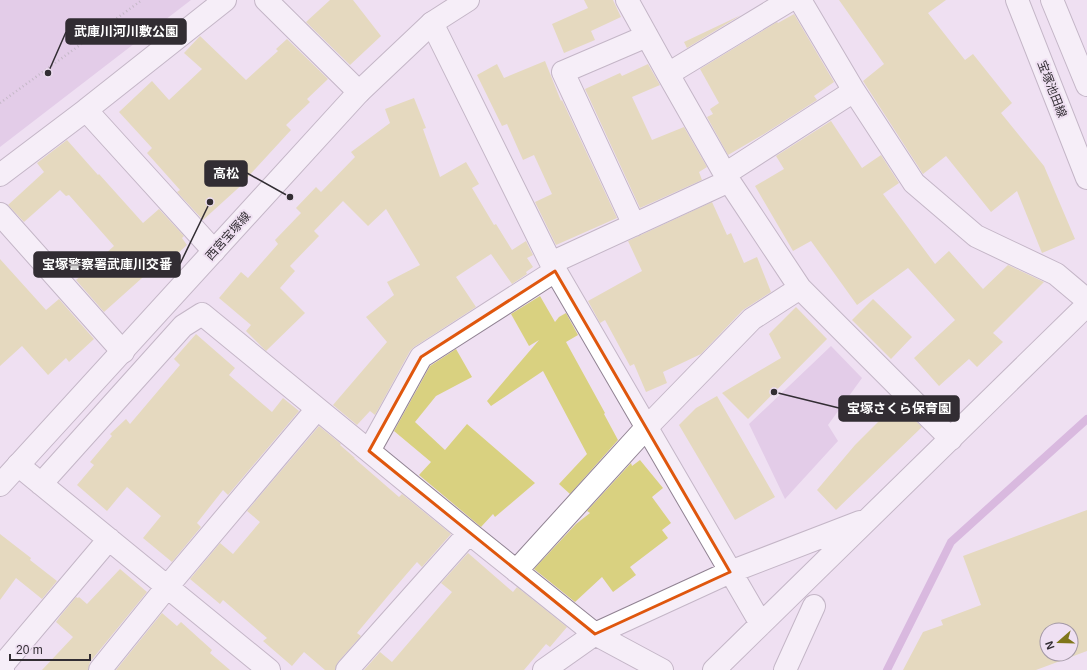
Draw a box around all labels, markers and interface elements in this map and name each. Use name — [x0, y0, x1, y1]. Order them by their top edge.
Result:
callout: 武庫川河川敷公園 — [66, 19, 186, 44]
text: 武庫川河川敷公園 — [74, 24, 178, 39]
street label: 宝塚池田線 — [1035, 58, 1069, 120]
callout: 高松 — [205, 161, 247, 186]
text: 高松 — [213, 166, 239, 181]
street label: 西宮宝塚線 — [203, 209, 253, 263]
callout: 宝塚警察署武庫川交番 — [34, 252, 180, 277]
text: 宝塚警察署武庫川交番 — [42, 257, 172, 272]
callout: 宝塚さくら保育園 — [839, 396, 959, 421]
text: 宝塚さくら保育園 — [847, 401, 951, 416]
north arrow — [1039, 622, 1079, 662]
scale bar — [10, 636, 90, 662]
text: N — [1043, 640, 1057, 651]
text: 20 m — [16, 643, 43, 657]

